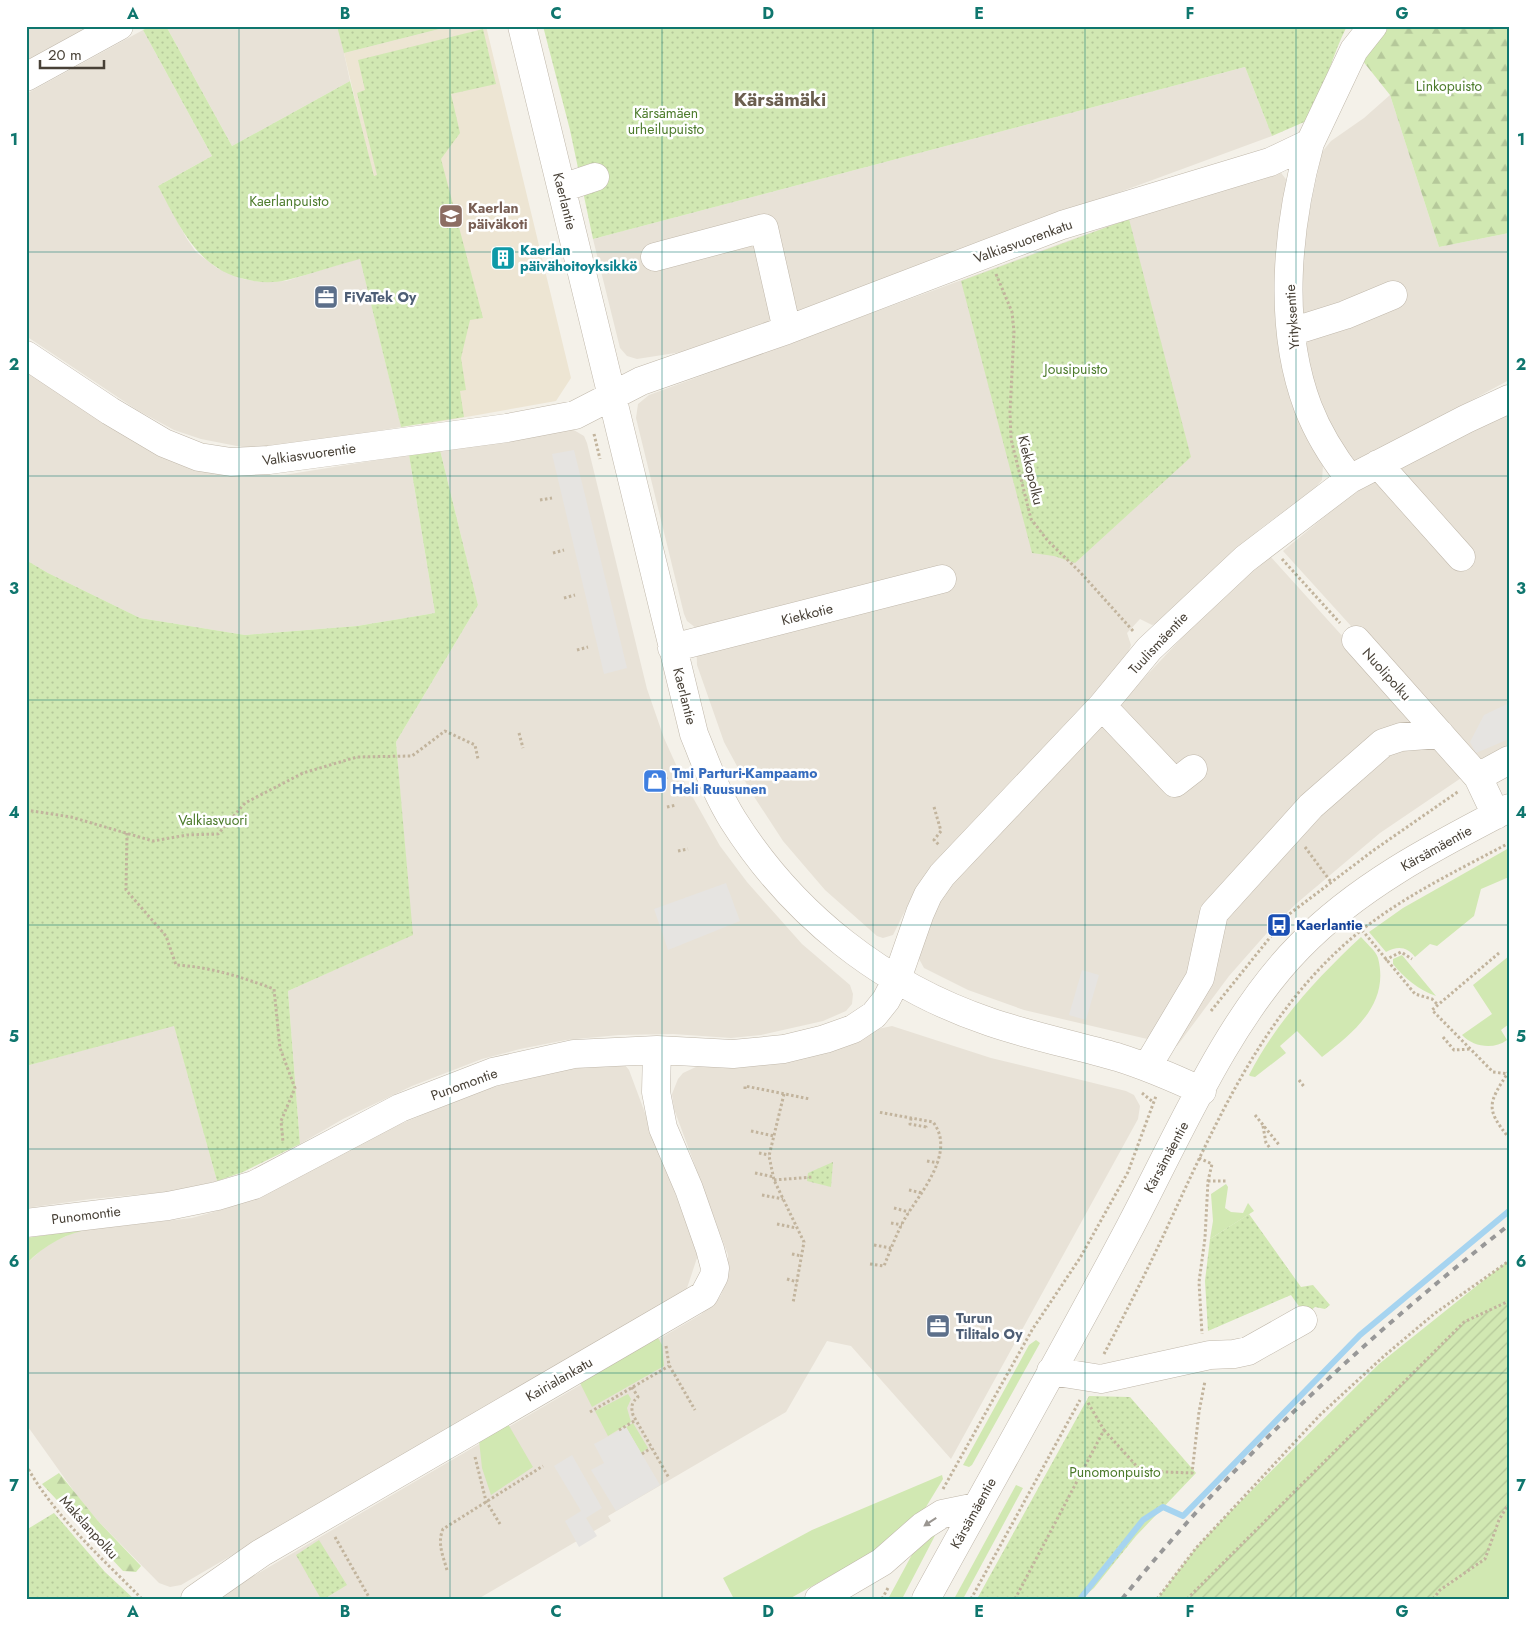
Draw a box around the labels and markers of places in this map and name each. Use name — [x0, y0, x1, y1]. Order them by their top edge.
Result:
place label: Kaerlan päiväkoti — [468, 198, 528, 234]
school or university icon: Kaerlan päiväkoti — [438, 203, 464, 229]
place label: Kaerlan päivähoitoyksikkö — [520, 240, 638, 276]
building icon: Kaerlan päivähoitoyksikkö — [490, 245, 516, 271]
office icon: FiVaTek Oy — [313, 284, 339, 310]
place label: FiVaTek Oy — [344, 287, 417, 307]
place label: Tmi Parturi-Kampaamo Heli Ruusunen — [672, 763, 817, 799]
shop icon: Tmi Parturi-Kampaamo Heli Ruusunen — [642, 768, 668, 794]
bus stop icon: Kaerlantie — [1266, 912, 1292, 938]
place label: Kaerlantie — [1296, 915, 1363, 935]
place label: Turun Tilitalo Oy — [956, 1308, 1023, 1344]
office icon: Turun Tilitalo Oy — [925, 1313, 951, 1339]

